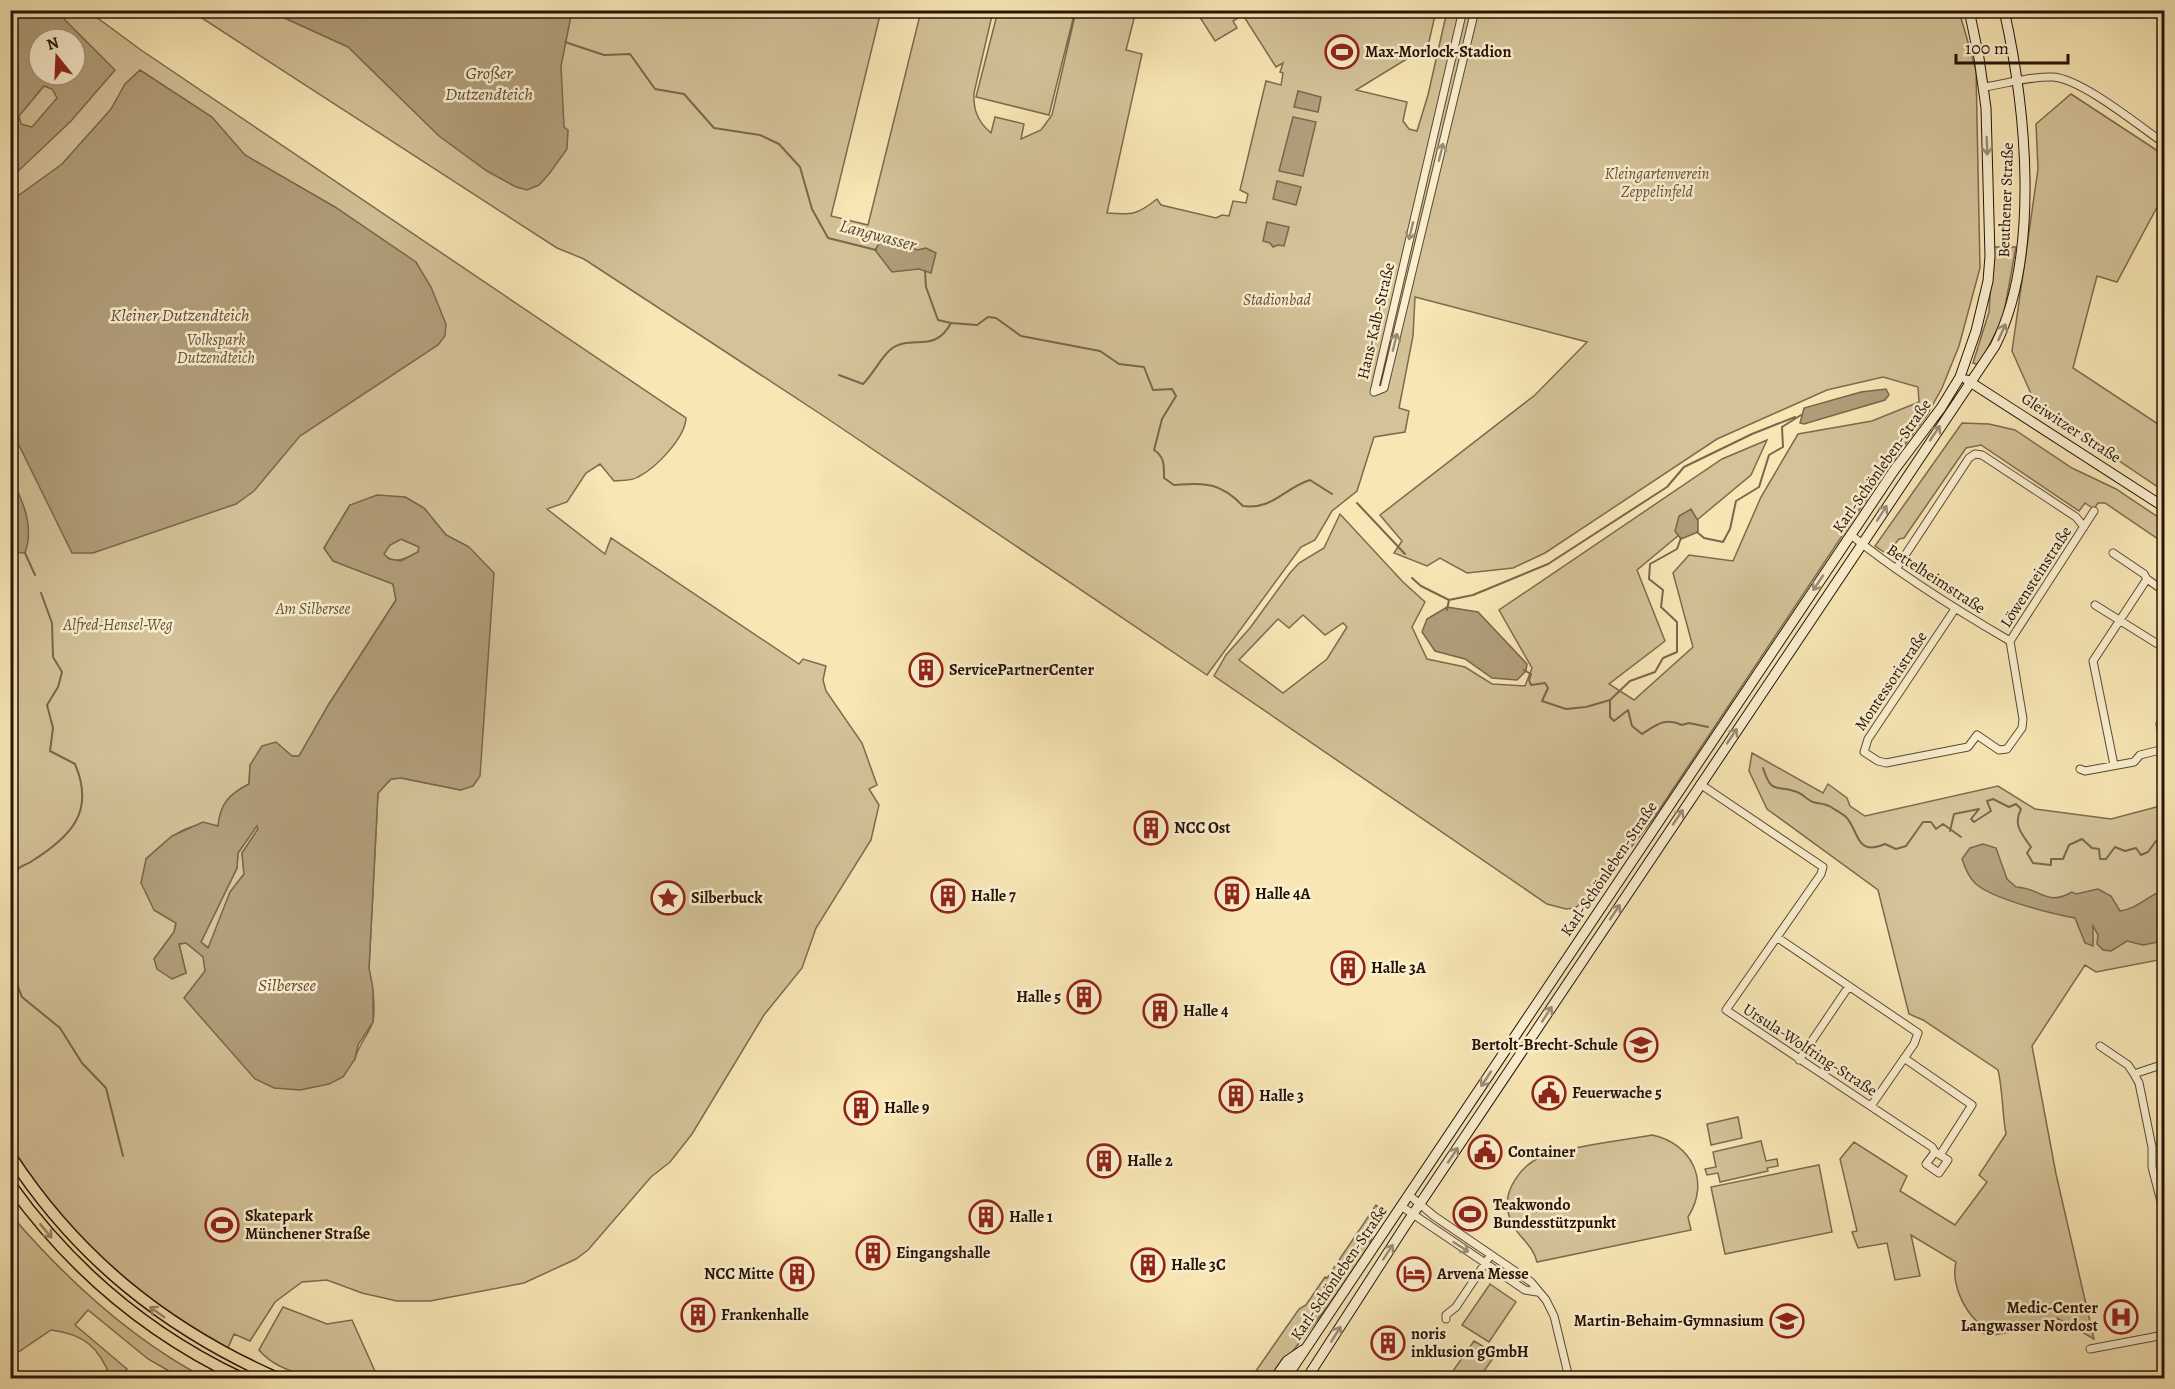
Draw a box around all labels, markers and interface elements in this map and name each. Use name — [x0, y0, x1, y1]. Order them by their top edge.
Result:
north arrow — [27, 27, 87, 87]
scale bar — [1956, 27, 2068, 65]
text: N — [44, 31, 62, 56]
sports icon: Max-Morlock-Stadion — [1324, 34, 1360, 70]
text: 100 m — [1965, 36, 2009, 60]
place label: Max-Morlock-Stadion — [1365, 41, 1511, 63]
water label: Großer Dutzendteich — [445, 61, 533, 106]
one-way arrow — [1982, 135, 1993, 155]
street label: Beuthener Straße — [1993, 142, 2019, 258]
one-way arrow — [1436, 143, 1448, 162]
park label: Kleingartenverein Zeppelinfeld — [1605, 163, 1709, 203]
water label: Langwasser — [837, 213, 920, 257]
one-way arrow — [1404, 221, 1416, 240]
street label: Hans-Kalb-Straße — [1352, 260, 1400, 382]
park label: Stadionbad — [1243, 289, 1312, 311]
water label: Kleiner Dutzendteich — [110, 303, 250, 327]
one-way arrow — [1996, 323, 2008, 341]
park label: Volkspark Dutzendteich — [177, 329, 255, 369]
one-way arrow — [1390, 333, 1402, 352]
street label: Gleiwitzer Straße — [2017, 388, 2125, 468]
street label: Karl-Schönleben-Straße — [1827, 395, 1937, 537]
one-way arrow — [1929, 425, 1941, 442]
one-way arrow — [1876, 505, 1888, 521]
street label: Löwensteinstraße — [1995, 522, 2077, 632]
street label: Bettelheimstraße — [1882, 539, 1990, 619]
one-way arrow — [1812, 575, 1824, 591]
park label: Am Silbersee — [275, 598, 351, 620]
park label: Alfred-Hensel-Weg — [62, 614, 173, 636]
street label: Montessoristraße — [1850, 627, 1932, 735]
building icon: ServicePartnerCenter — [908, 652, 944, 688]
place label: ServicePartnerCenter — [949, 659, 1094, 681]
one-way arrow — [1726, 727, 1739, 744]
street label: Karl-Schönleben-Straße — [1556, 797, 1662, 941]
one-way arrow — [1672, 809, 1684, 826]
building icon: NCC Ost — [1133, 810, 1169, 846]
place label: NCC Ost — [1174, 817, 1231, 839]
building icon: Halle 4A — [1214, 876, 1250, 912]
building icon: Halle 7 — [930, 878, 966, 914]
place icon: Silberbuck — [650, 880, 686, 916]
place label: Halle 4A — [1255, 883, 1312, 905]
place label: Halle 7 — [971, 885, 1016, 907]
place label: Silberbuck — [691, 887, 763, 909]
one-way arrow — [1609, 904, 1621, 921]
building icon: Halle 3A — [1330, 950, 1366, 986]
place label: Halle 3A — [1371, 957, 1427, 979]
water label: Silbersee — [258, 973, 317, 997]
building icon: Halle 5 — [1066, 979, 1102, 1015]
place label: Halle 5 — [1016, 986, 1061, 1008]
building icon: Halle 4 — [1142, 993, 1178, 1029]
street label: Ursula-Wolfring-Straße — [1739, 998, 1881, 1102]
place label: Halle 4 — [1183, 1000, 1229, 1022]
one-way arrow — [1541, 1006, 1553, 1023]
school or university icon: Bertolt-Brecht-Schule — [1623, 1027, 1659, 1063]
place label: Bertolt-Brecht-Schule — [1471, 1034, 1618, 1056]
one-way arrow — [1480, 1070, 1492, 1087]
public building icon: Feuerwache 5 — [1531, 1075, 1567, 1111]
building icon: Halle 3 — [1218, 1078, 1254, 1114]
place label: Feuerwache 5 — [1572, 1082, 1662, 1104]
place label: Halle 3 — [1259, 1085, 1304, 1107]
building icon: Halle 9 — [843, 1090, 879, 1126]
place label: Halle 9 — [884, 1097, 929, 1119]
public building icon: Container — [1467, 1134, 1503, 1170]
place label: Container — [1508, 1141, 1576, 1163]
building icon: Halle 2 — [1086, 1143, 1122, 1179]
one-way arrow — [1447, 1147, 1459, 1164]
place label: Halle 2 — [1127, 1150, 1173, 1172]
place label: Teakwondo Bundesstützpunkt — [1493, 1194, 1617, 1234]
sports icon: Teakwondo Bundesstützpunkt — [1452, 1196, 1488, 1232]
building icon: Halle 1 — [968, 1199, 1004, 1235]
street label: Karl-Schönleben-Straße — [1286, 1201, 1392, 1345]
place label: Skatepark Münchener Straße — [245, 1205, 370, 1245]
place label: Halle 1 — [1009, 1206, 1053, 1228]
sports icon: Skatepark Münchener Straße — [204, 1207, 240, 1243]
one-way arrow — [39, 1223, 53, 1238]
building icon: Eingangshalle — [855, 1235, 891, 1271]
one-way arrow — [1453, 1241, 1469, 1253]
place label: Eingangshalle — [896, 1242, 990, 1264]
one-way arrow — [1382, 1244, 1394, 1261]
building icon: Halle 3C — [1130, 1247, 1166, 1283]
place label: Halle 3C — [1171, 1254, 1226, 1276]
building icon: NCC Mitte — [779, 1256, 815, 1292]
hotel icon: Arvena Messe — [1396, 1256, 1432, 1292]
place label: NCC Mitte — [704, 1263, 774, 1285]
place label: Arvena Messe — [1436, 1263, 1529, 1285]
building icon: Frankenhalle — [680, 1297, 716, 1333]
place label: Medic-Center Langwasser Nordost — [1961, 1297, 2099, 1337]
hospital icon: Medic-Center Langwasser Nordost — [2103, 1299, 2139, 1335]
school or university icon: Martin-Behaim-Gymnasium — [1769, 1303, 1805, 1339]
place label: Frankenhalle — [721, 1304, 809, 1326]
one-way arrow — [150, 1306, 166, 1318]
place label: Martin-Behaim-Gymnasium — [1574, 1310, 1765, 1332]
place label: noris inklusion gGmbH — [1411, 1323, 1529, 1363]
building icon: noris inklusion gGmbH — [1370, 1325, 1406, 1361]
one-way arrow — [1330, 1326, 1342, 1343]

